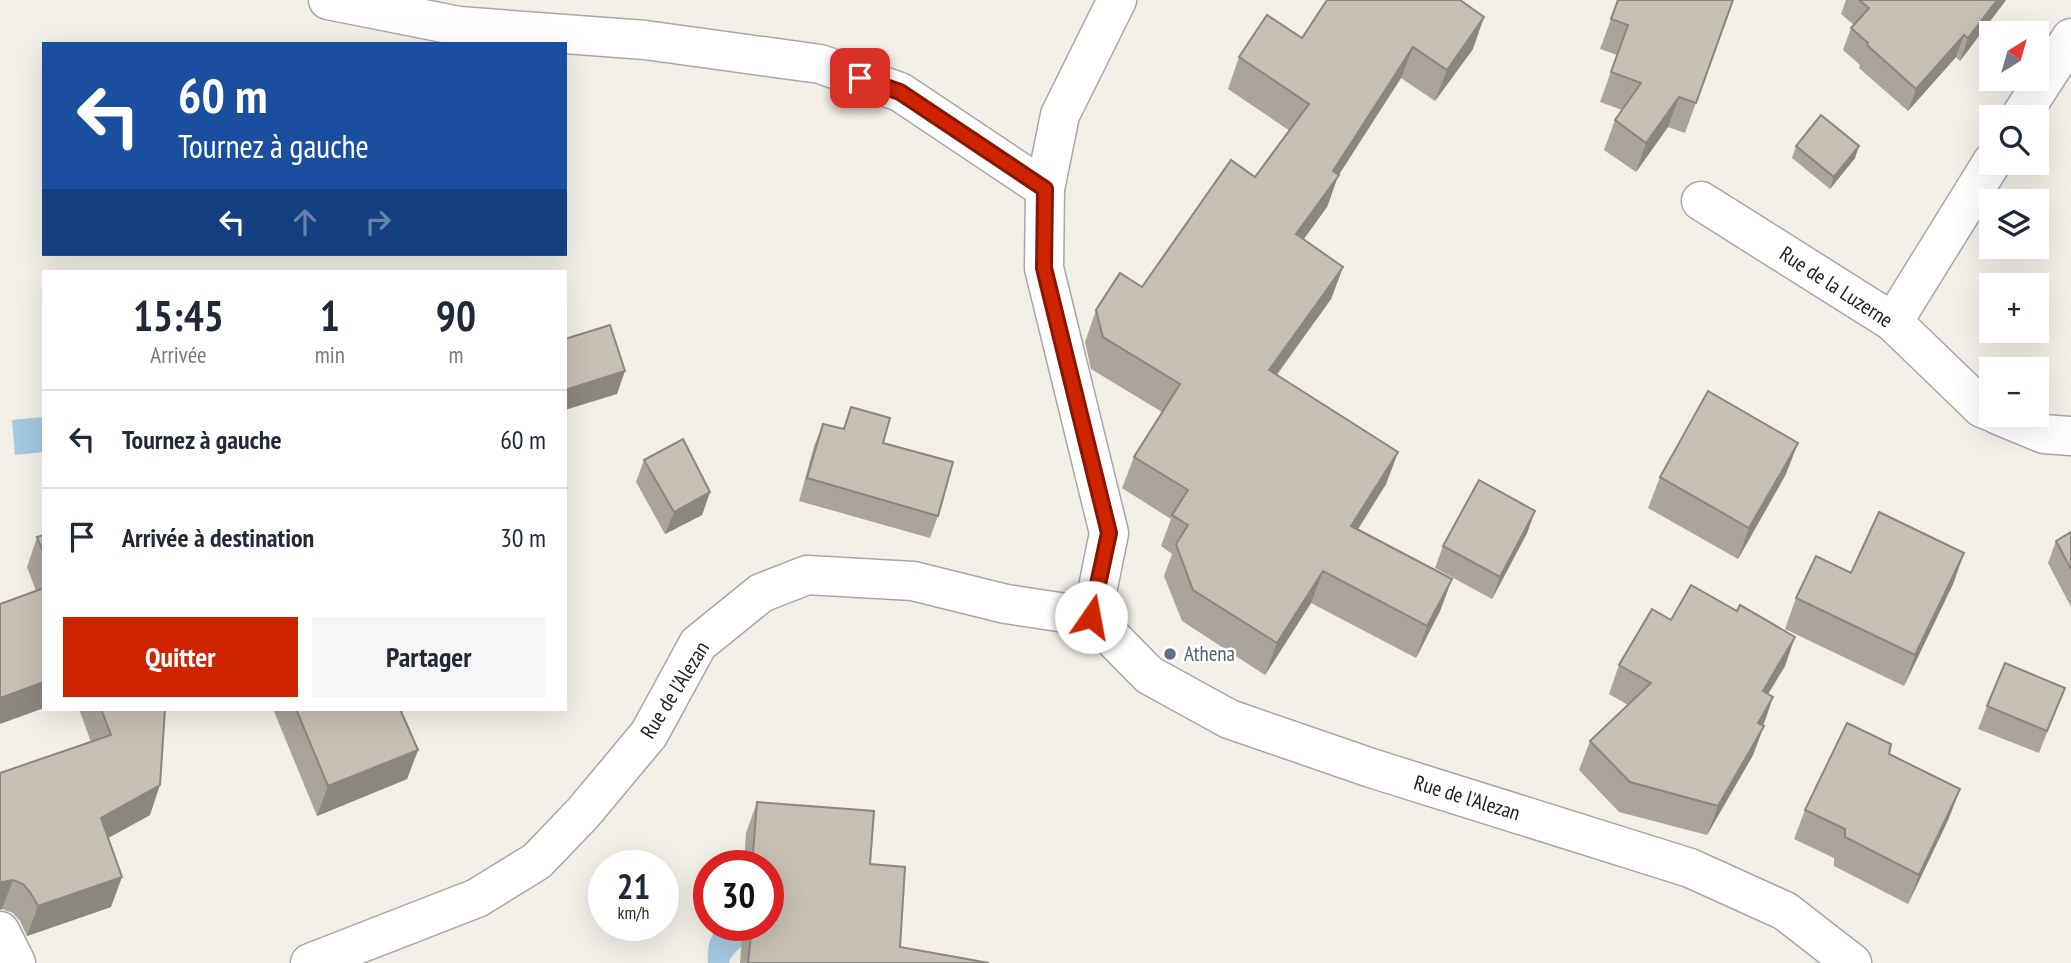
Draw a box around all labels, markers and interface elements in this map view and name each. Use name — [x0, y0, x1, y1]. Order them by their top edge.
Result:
north arrow — [1979, 21, 2049, 91]
map controls — [1979, 21, 2049, 427]
pin — [830, 48, 890, 108]
icon: arrive — [841, 59, 879, 97]
text: 60 m — [178, 63, 267, 127]
icon: left — [63, 70, 154, 161]
button: search — [1979, 105, 2049, 175]
text: Tournez à gauche — [178, 125, 369, 167]
button: layers — [1979, 189, 2049, 259]
icon: left — [213, 203, 251, 241]
icon: ahead — [286, 203, 324, 241]
icon: right — [359, 203, 397, 241]
street label: Rue de la Luzerne — [1775, 240, 1898, 333]
button: + — [1979, 273, 2049, 343]
text: 15:45 — [133, 288, 224, 343]
text: 1 — [320, 288, 340, 343]
text: 90 — [436, 288, 476, 343]
text: Arrivée — [150, 340, 207, 369]
text: min — [315, 340, 345, 369]
text: m — [448, 340, 463, 369]
button: − — [1979, 357, 2049, 427]
icon: left — [63, 420, 101, 458]
text: Tournez à gauche — [122, 423, 282, 456]
text: 60 m — [500, 423, 546, 456]
icon: arrive — [63, 518, 101, 556]
text: Arrivée à destination — [122, 521, 314, 554]
text: 30 m — [500, 521, 546, 554]
position arrow — [1054, 580, 1128, 654]
button: Quitter — [63, 617, 298, 697]
button: Partager — [312, 617, 546, 697]
street label: Rue de l'Alezan — [634, 636, 715, 743]
place label: Athena — [1184, 640, 1235, 667]
marker: Athena — [1162, 646, 1178, 662]
street label: Rue de l'Alezan — [1411, 769, 1524, 826]
speed limit sign: 30 — [693, 850, 784, 941]
text: 21 — [617, 863, 650, 909]
text: km/h — [618, 901, 649, 924]

